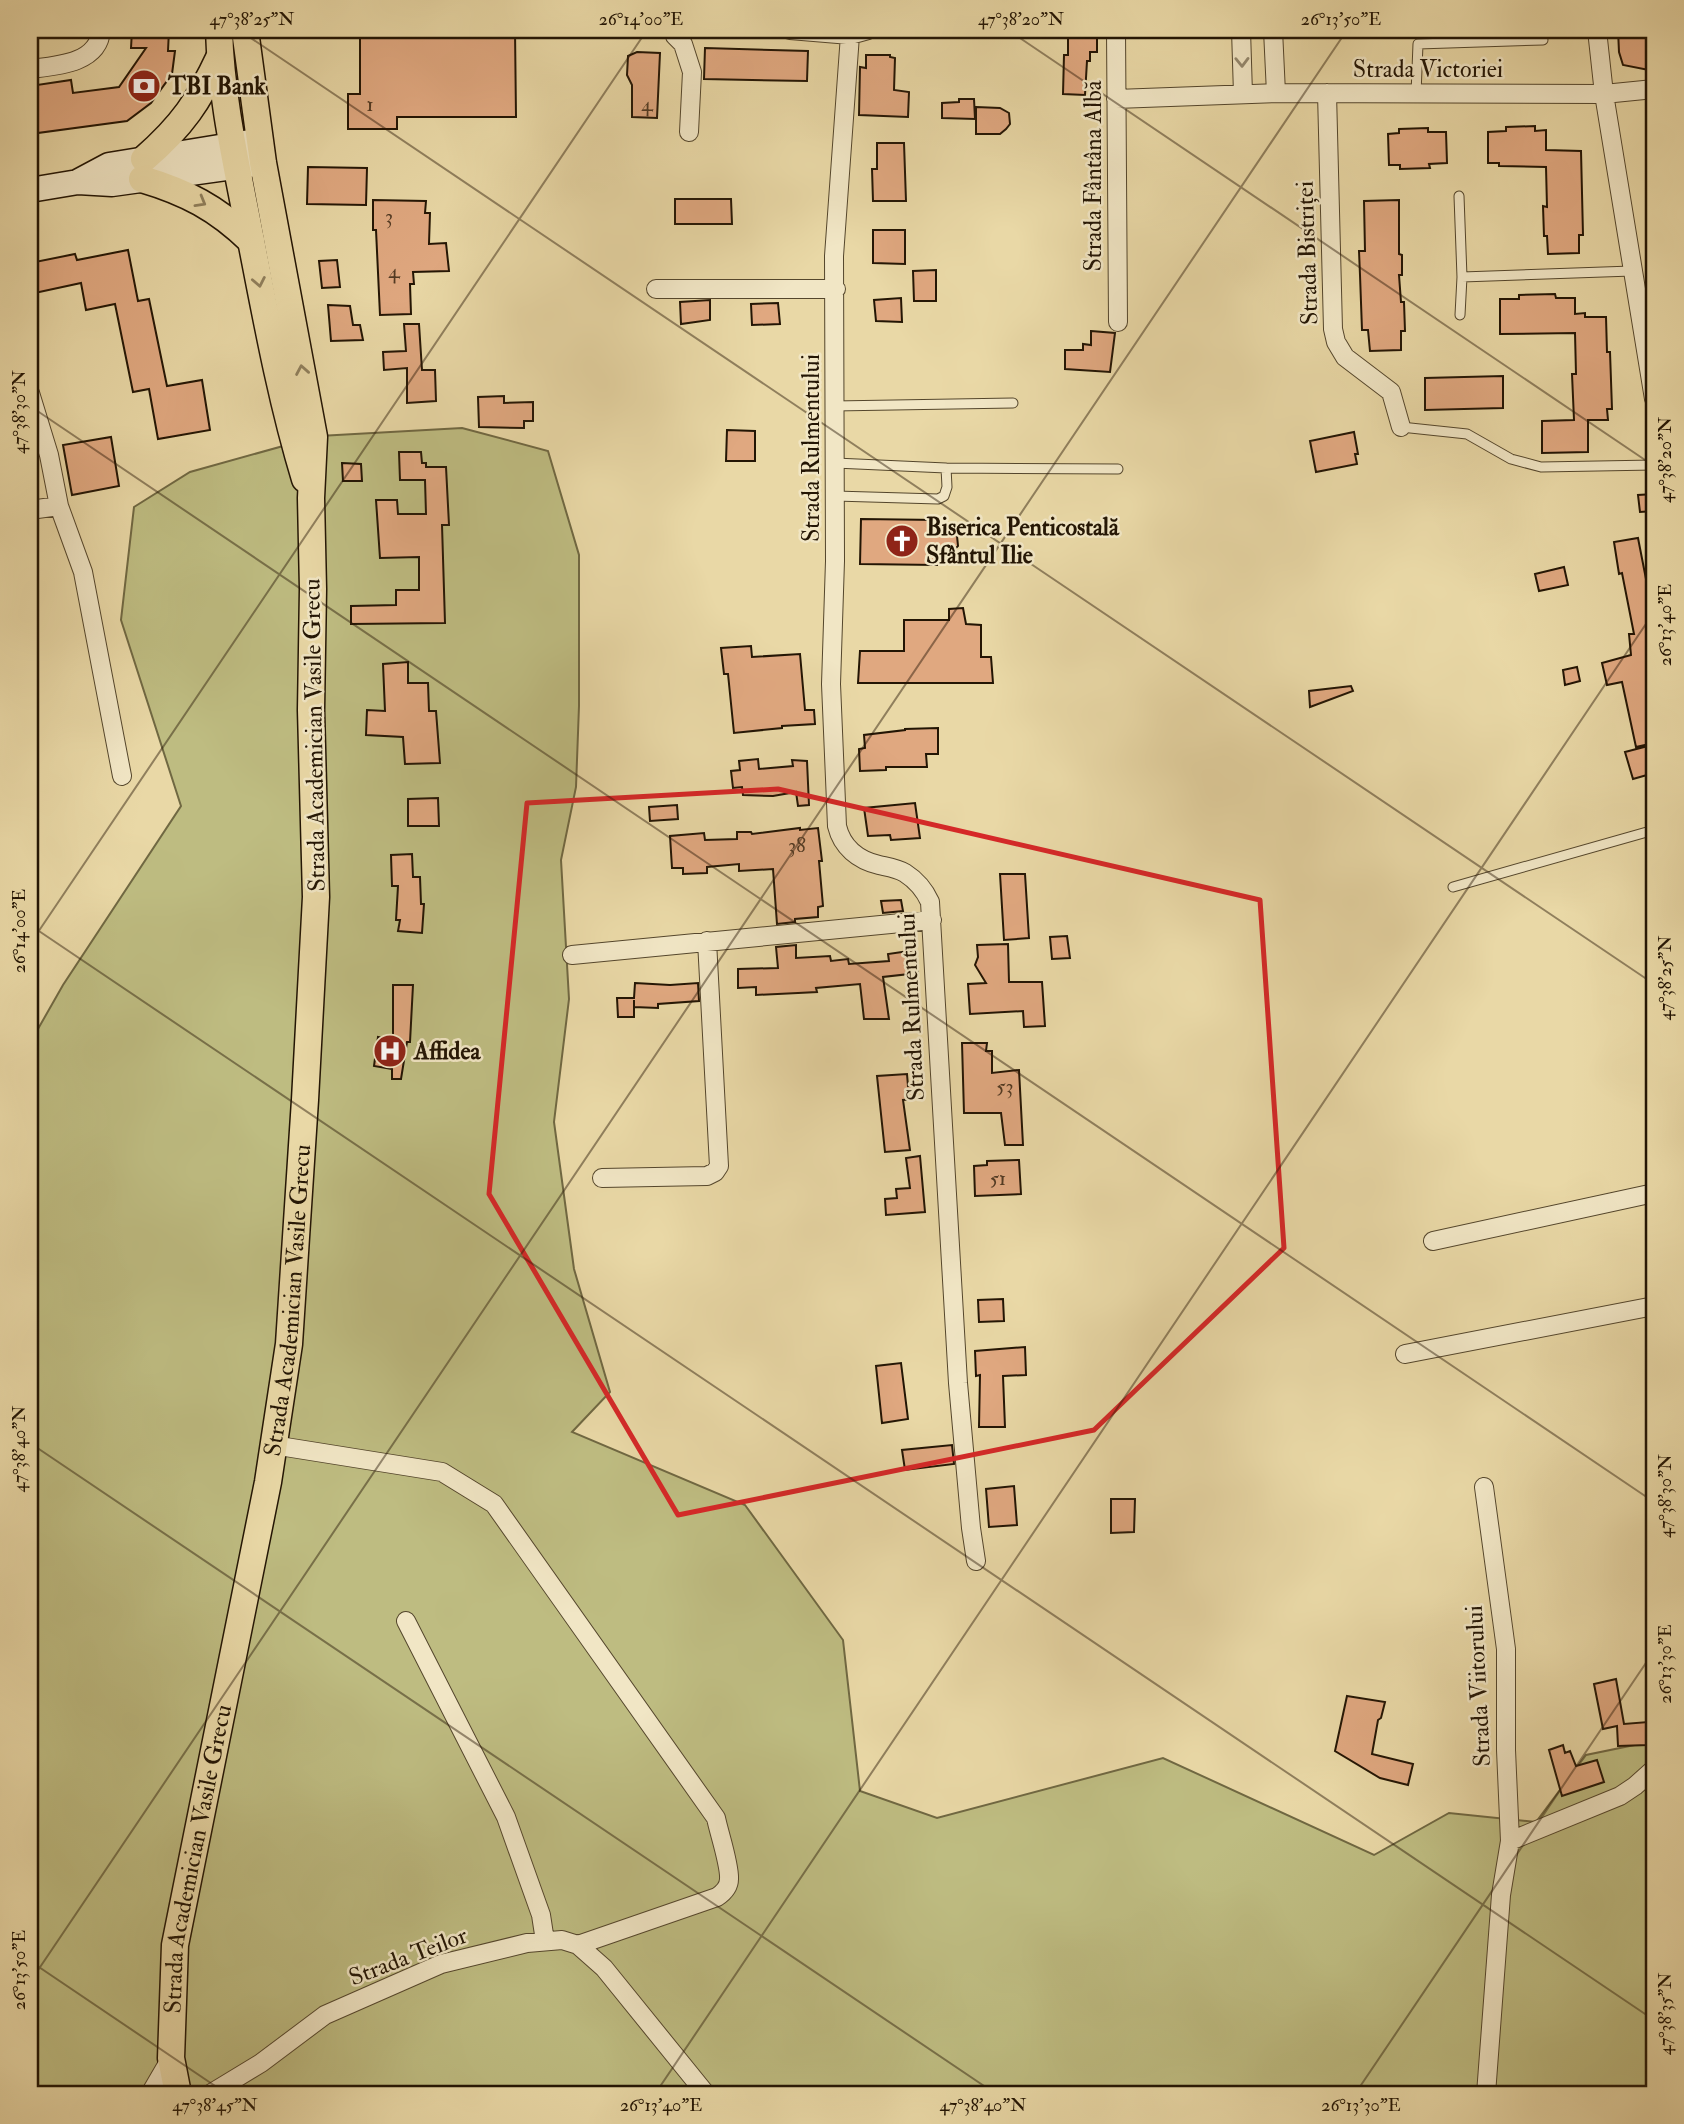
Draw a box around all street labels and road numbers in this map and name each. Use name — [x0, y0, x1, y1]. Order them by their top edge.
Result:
street label: Strada Victoriei — [1353, 54, 1503, 85]
street label: Strada Fântâna Albă — [1078, 79, 1109, 272]
street label: Strada Bistriței — [1289, 180, 1326, 326]
street label: Strada Rulmentului — [796, 354, 827, 542]
street label: Strada Academician Vasile Grecu — [296, 578, 333, 892]
street label: Strada Rulmentului — [891, 912, 932, 1102]
street label: Strada Academician Vasile Grecu — [257, 1143, 318, 1458]
street label: Strada Viitorului — [1459, 1604, 1498, 1768]
street label: Strada Academician Vasile Grecu — [158, 1702, 239, 2014]
street label: Strada Teilor — [345, 1920, 472, 1993]

